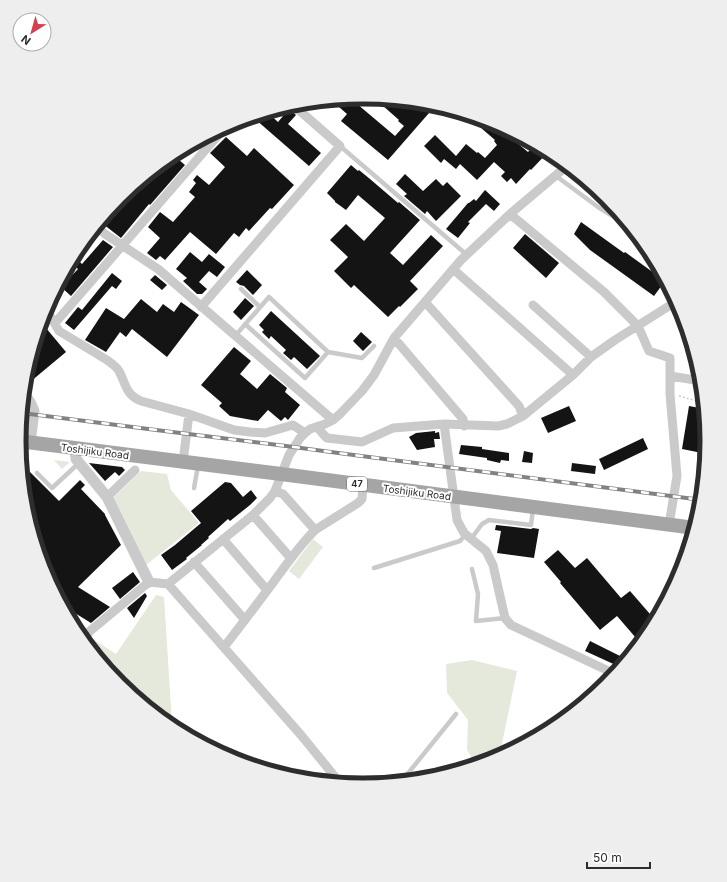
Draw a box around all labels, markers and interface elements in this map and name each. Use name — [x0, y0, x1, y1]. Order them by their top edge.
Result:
north arrow — [12, 12, 52, 52]
text: N — [18, 32, 34, 48]
street label: Toshijiku Road — [60, 441, 130, 461]
road number: 47 — [347, 477, 367, 491]
street label: Toshijiku Road — [382, 482, 452, 502]
scale bar — [587, 844, 650, 870]
text: 50 m — [593, 850, 622, 865]

